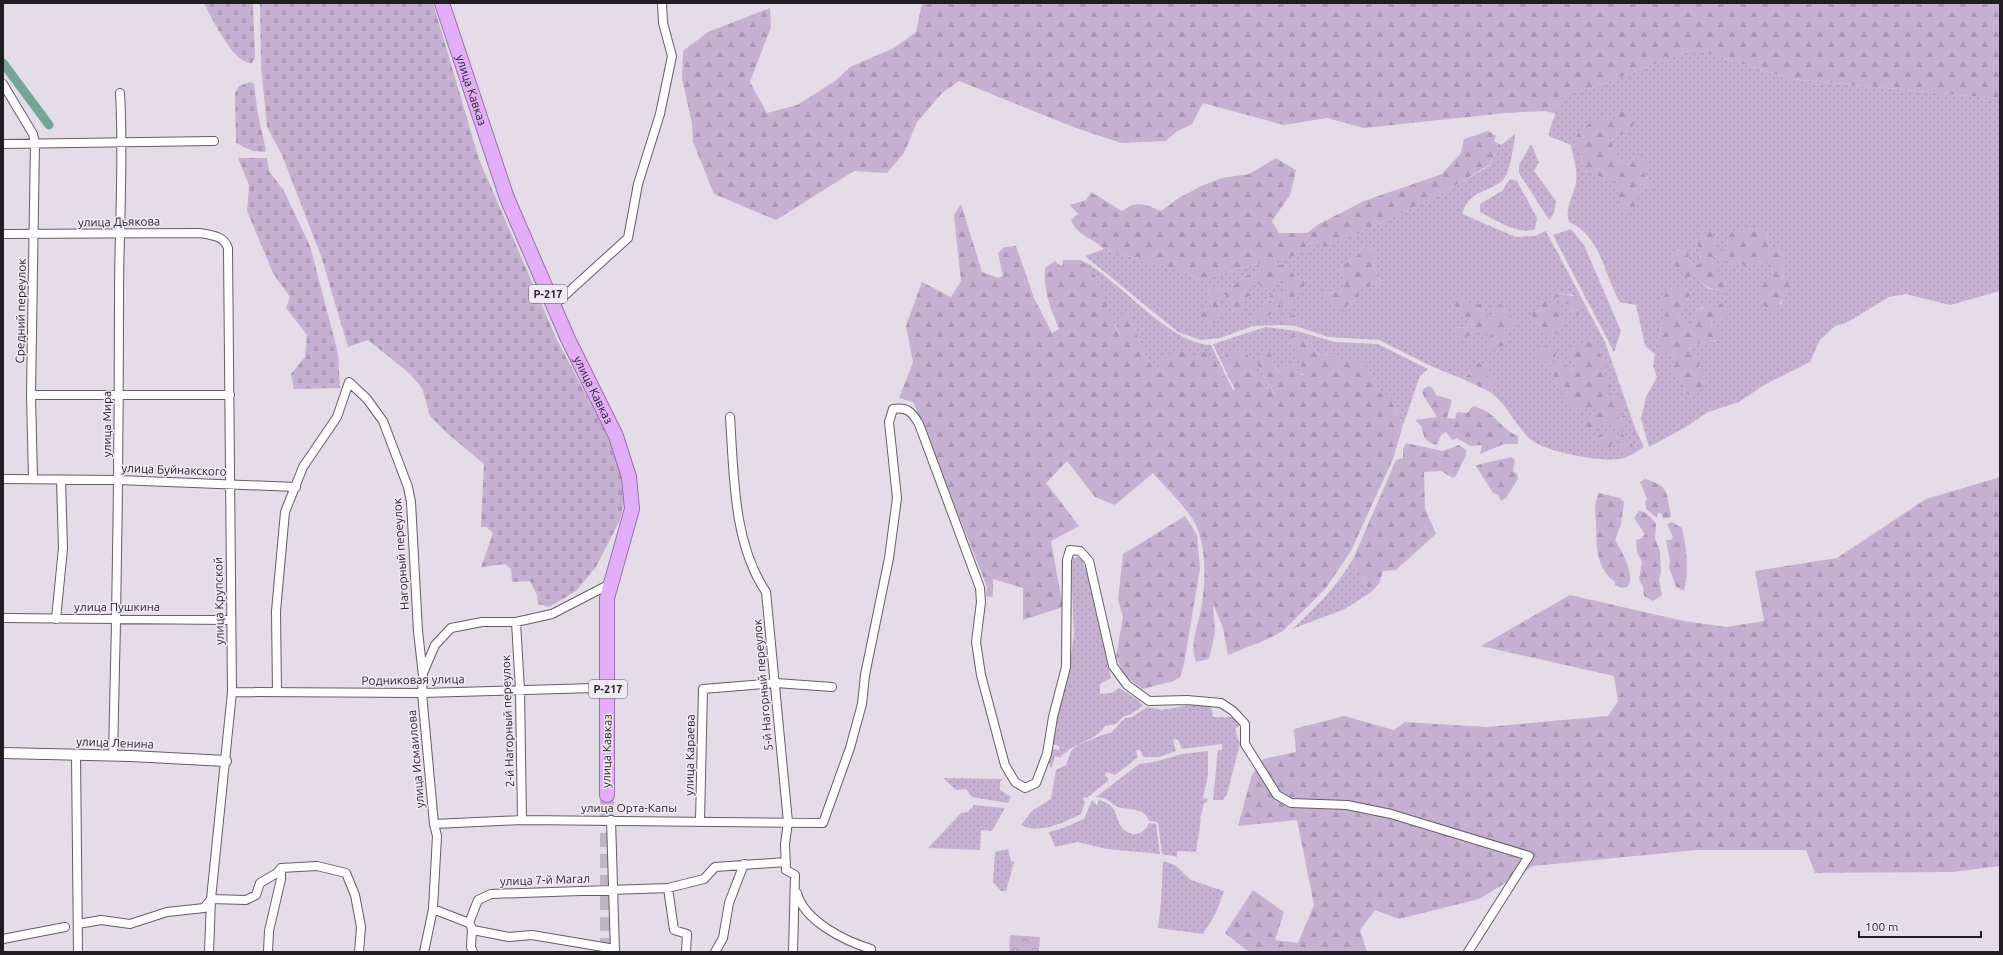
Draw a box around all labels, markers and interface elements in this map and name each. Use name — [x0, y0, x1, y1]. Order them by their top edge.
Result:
street label: улица Кавказ — [454, 53, 489, 127]
street label: улица Дьякова — [78, 214, 160, 229]
street label: Средний переулок — [13, 258, 28, 364]
road number: Р-217 — [529, 285, 567, 303]
street label: улица Кавказ — [571, 354, 616, 426]
street label: улица Мира — [100, 391, 113, 457]
street label: улица Буйнакского — [121, 461, 227, 478]
street label: Нагорный переулок — [390, 498, 411, 610]
street label: улица Крупской — [211, 557, 226, 645]
street label: улица Пушкина — [74, 600, 160, 613]
street label: 5-й Нагорный переулок — [750, 619, 775, 751]
street label: 2-й Нагорный переулок — [499, 655, 516, 787]
street label: Родниковая улица — [361, 672, 465, 687]
road number: Р-217 — [589, 680, 627, 698]
street label: улица Исмаилова — [405, 709, 426, 809]
street label: улица Кавказ — [599, 714, 614, 788]
street label: улица Караева — [682, 714, 697, 796]
street label: улица Ленина — [76, 735, 154, 750]
street label: улица Орта-Капы — [581, 801, 677, 814]
street label: улица 7-й Магал — [500, 871, 590, 888]
scale bar — [1859, 913, 1981, 939]
text: 100 m — [1865, 920, 1898, 933]

